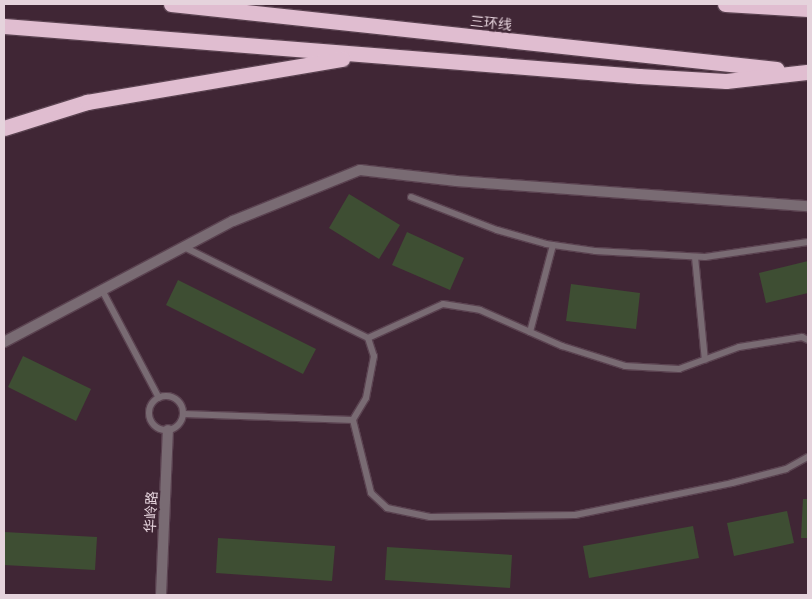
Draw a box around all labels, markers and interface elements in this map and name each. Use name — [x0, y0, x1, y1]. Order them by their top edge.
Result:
street label: 三环线 — [469, 12, 513, 34]
street label: 华岭路 — [142, 491, 160, 533]

